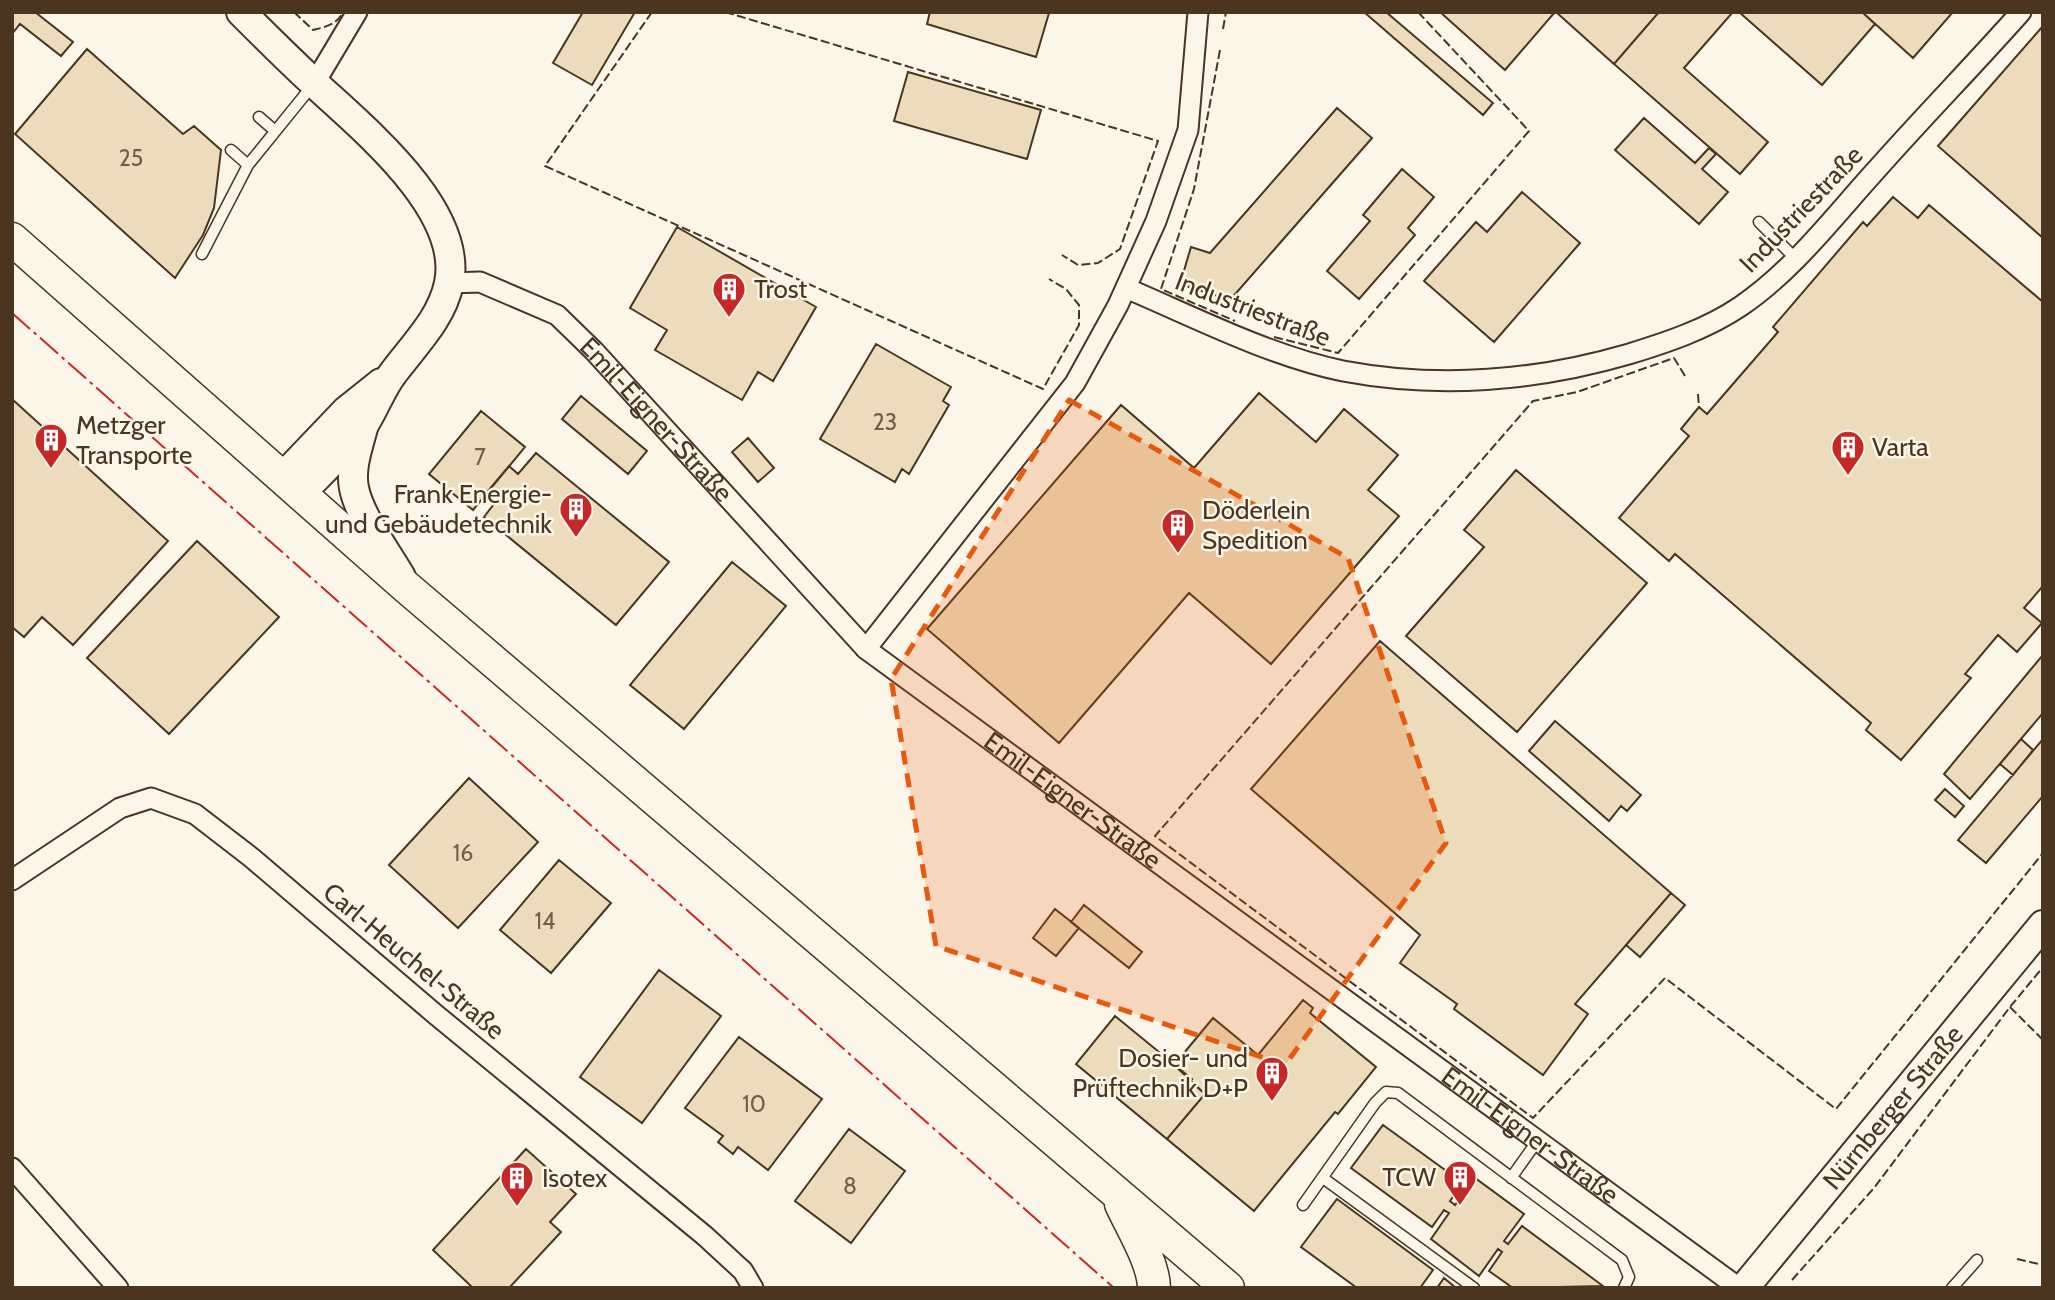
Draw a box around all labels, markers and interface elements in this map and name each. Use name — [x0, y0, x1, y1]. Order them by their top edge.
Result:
street label: Industriestraße — [1733, 139, 1869, 279]
house number: 25 — [119, 144, 143, 172]
street label: Industriestraße — [1171, 265, 1335, 353]
building icon: Trost — [710, 270, 748, 319]
place label: Trost — [754, 273, 808, 305]
street label: Emil-Eigner-Straße — [573, 330, 740, 508]
house number: 23 — [873, 408, 897, 436]
place label: Metzger Transporte — [76, 409, 192, 471]
building icon: Metzger Transporte — [32, 421, 70, 470]
building icon: Varta — [1829, 428, 1867, 477]
place label: Varta — [1872, 431, 1929, 463]
house number: 7 — [474, 443, 486, 471]
place label: Frank Energie- und Gebäudetechnik — [325, 478, 552, 540]
building icon: Frank Energie- und Gebäudetechnik — [557, 490, 595, 539]
place label: Döderlein Spedition — [1202, 494, 1310, 556]
building icon: Döderlein Spedition — [1159, 506, 1197, 555]
street label: Emil-Eigner-Straße — [978, 725, 1167, 876]
house number: 16 — [453, 839, 473, 867]
street label: Carl-Heuchel-Straße — [317, 876, 511, 1046]
house number: 14 — [535, 907, 555, 935]
street label: Nürnberger Straße — [1816, 1019, 1970, 1196]
place label: Dosier- und Prüftechnik D+P — [1072, 1042, 1248, 1104]
building icon: Dosier- und Prüftechnik D+P — [1253, 1054, 1291, 1103]
street label: Emil-Eigner-Straße — [1435, 1060, 1625, 1211]
house number: 10 — [742, 1090, 766, 1118]
building icon: TCW — [1441, 1158, 1479, 1207]
building icon: Isotex — [498, 1159, 536, 1208]
place label: TCW — [1382, 1161, 1436, 1193]
place label: Isotex — [542, 1162, 608, 1194]
house number: 8 — [843, 1172, 857, 1200]

